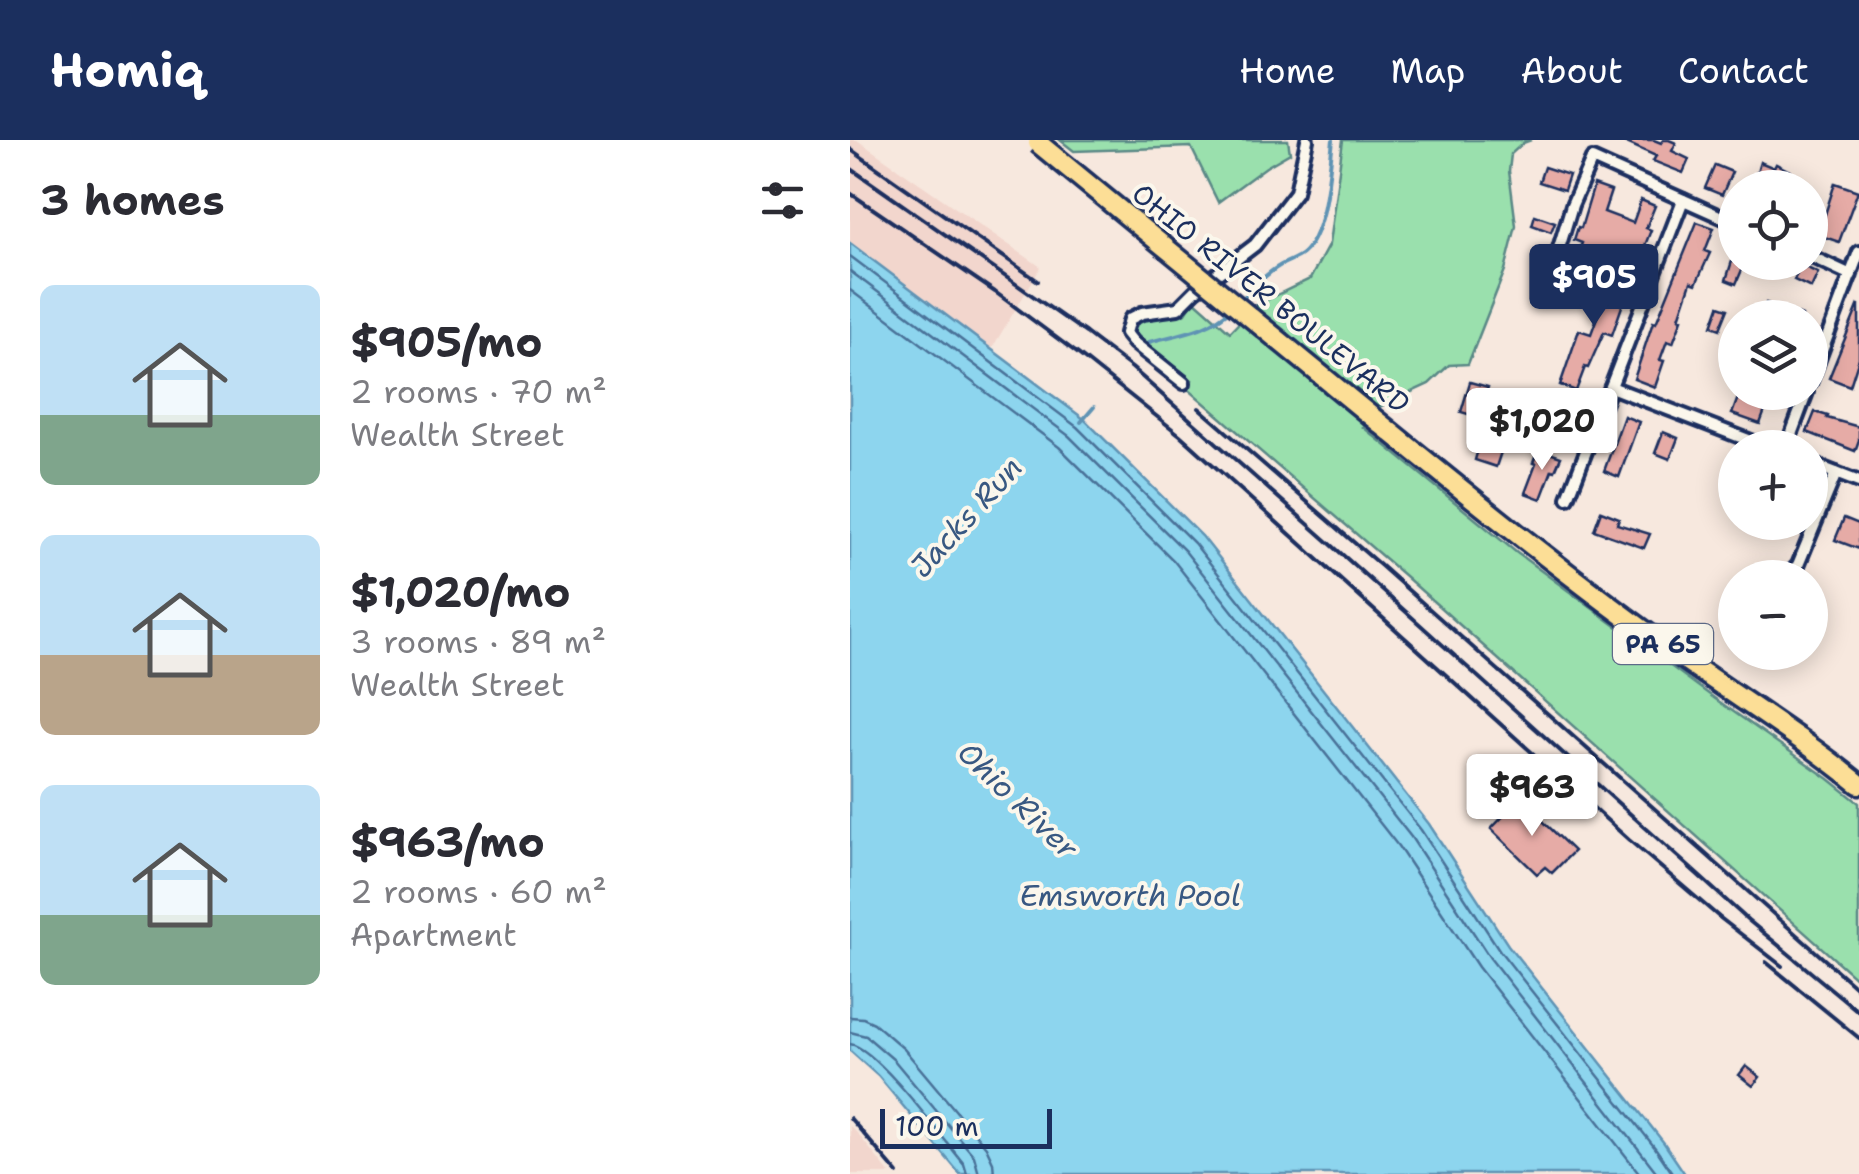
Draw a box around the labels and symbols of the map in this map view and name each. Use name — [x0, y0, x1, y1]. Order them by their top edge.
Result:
street label: OHIO RIVER BOULEVARD — [1124, 174, 1418, 422]
pin: $905 — [1535, 244, 1653, 329]
pin: $1,020 — [1461, 388, 1623, 473]
water label: Jacks Run — [901, 448, 1031, 586]
road number: PA 65 — [1613, 624, 1713, 664]
water label: Ohio River — [949, 732, 1088, 868]
pin: $963 — [1473, 754, 1591, 839]
water label: Emsworth Pool — [1020, 875, 1240, 916]
scale bar — [880, 1104, 1052, 1148]

